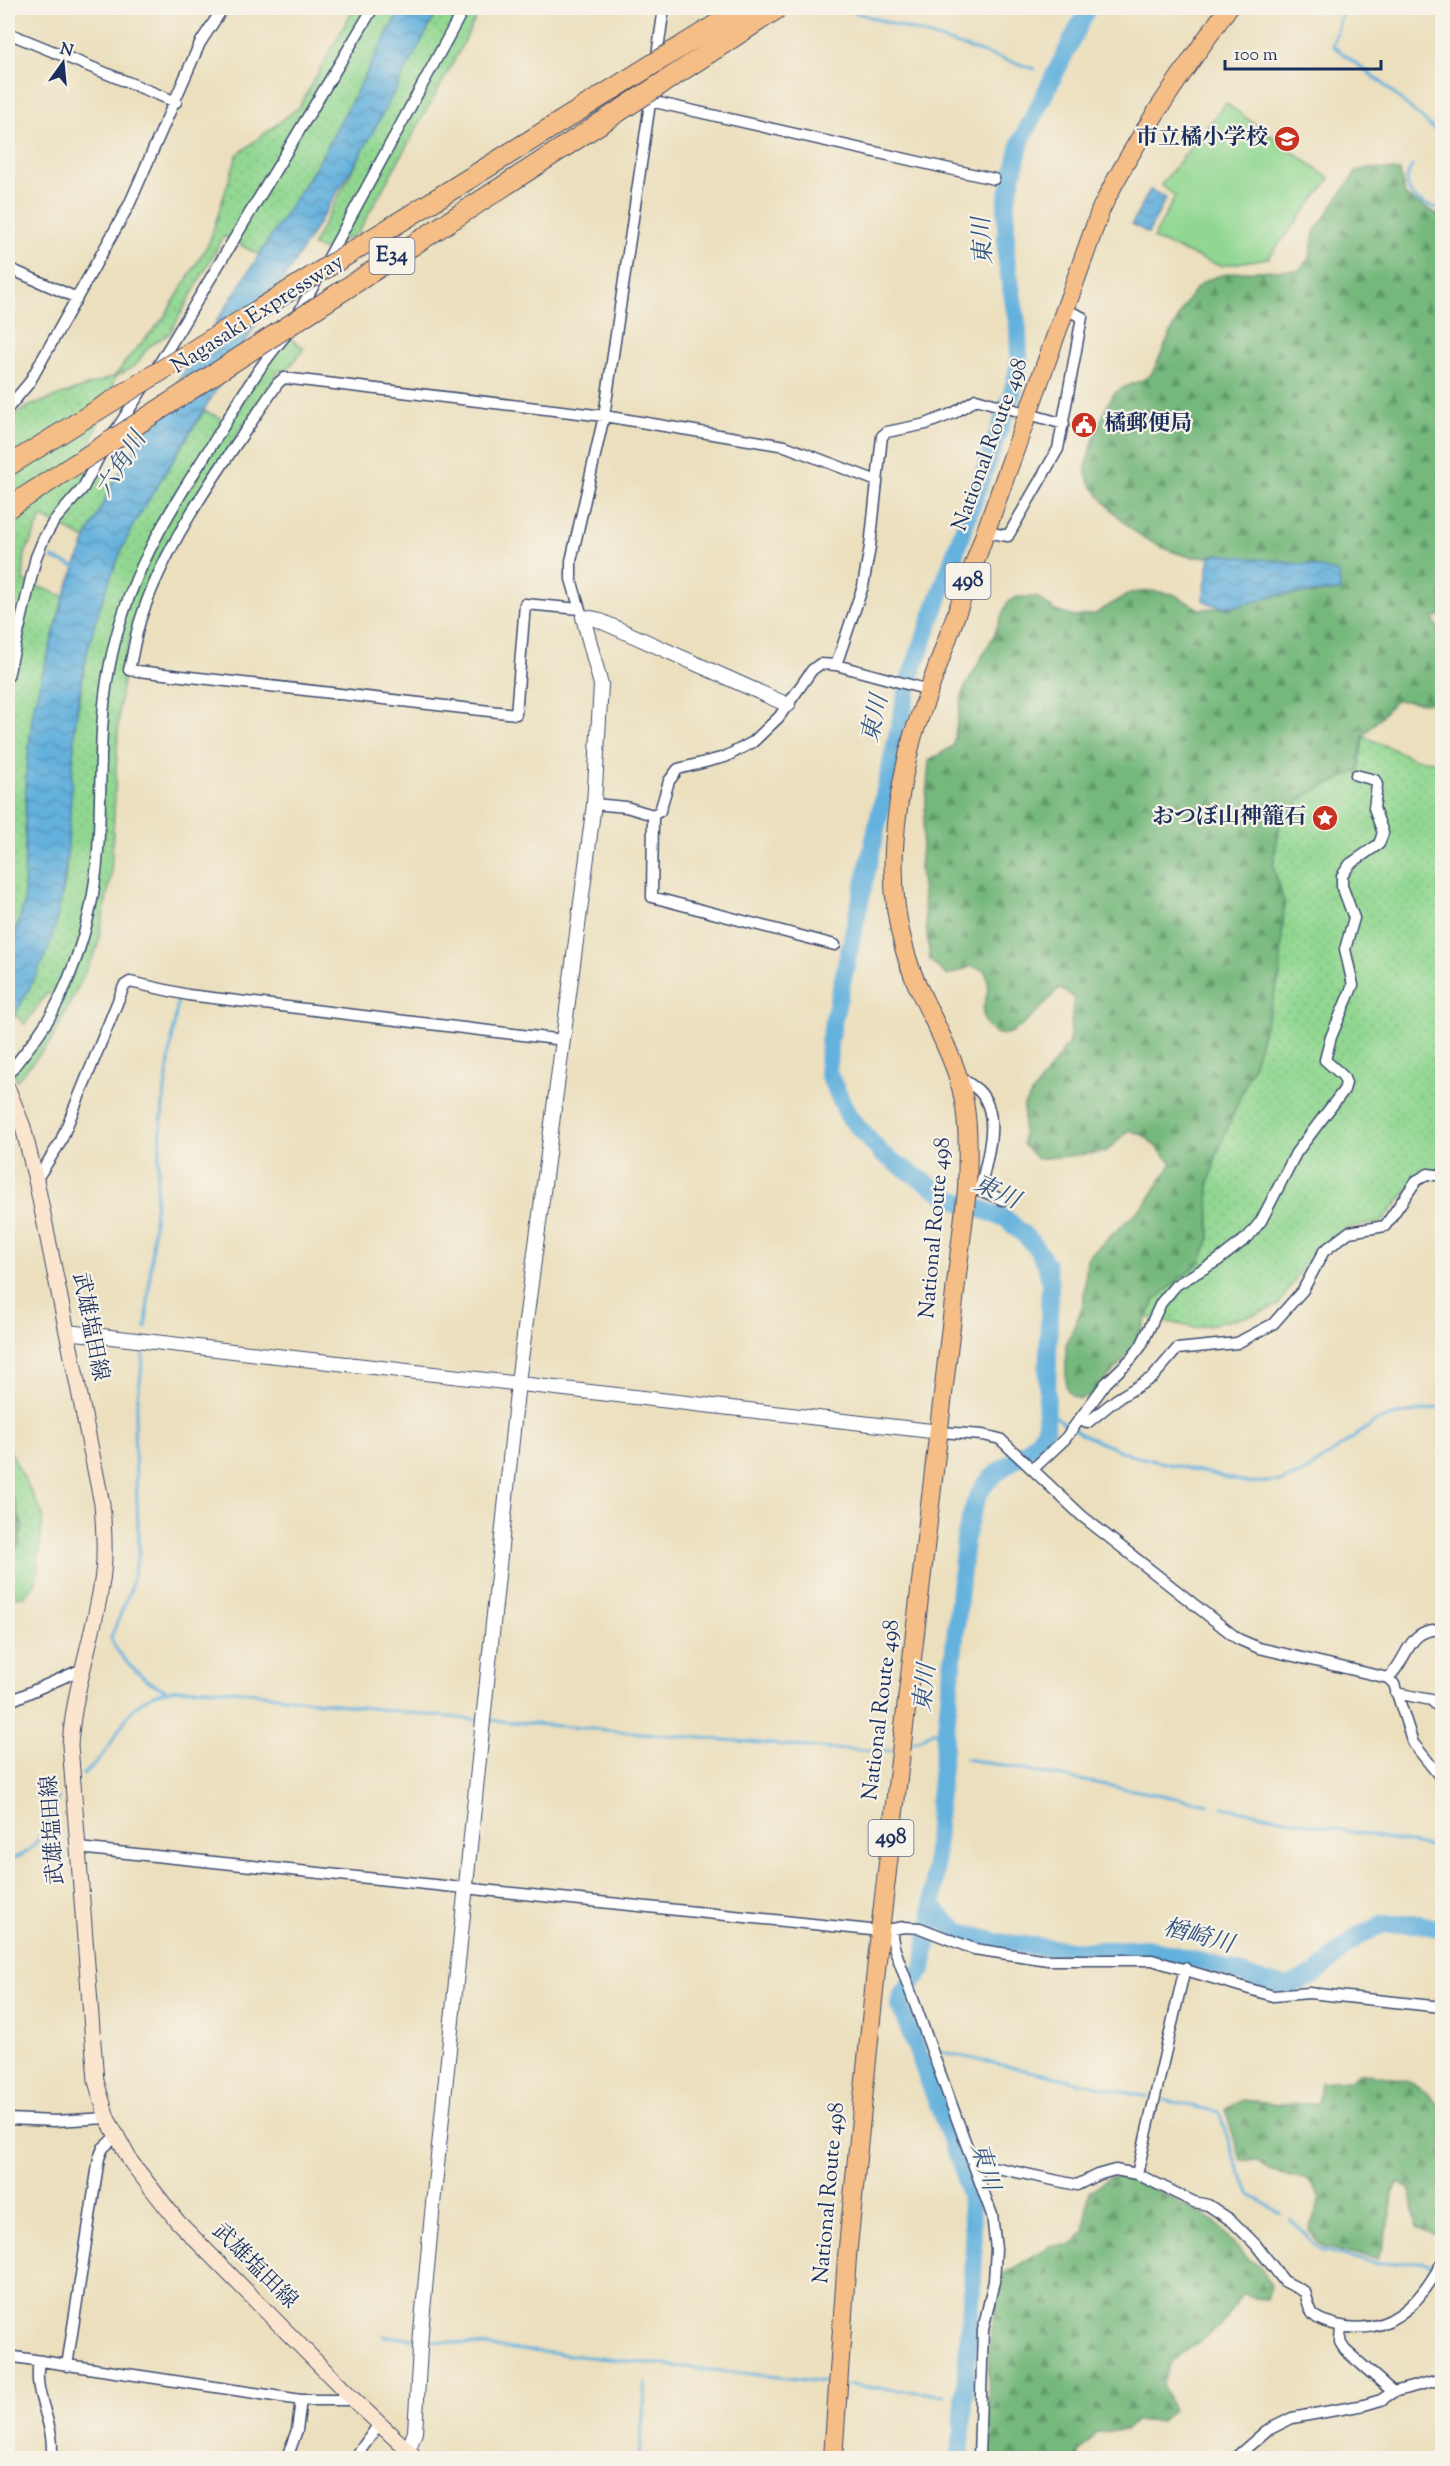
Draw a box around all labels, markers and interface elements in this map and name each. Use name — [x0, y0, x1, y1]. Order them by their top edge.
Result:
north arrow — [33, 33, 93, 93]
scale bar — [1225, 33, 1381, 71]
text: N — [57, 38, 76, 64]
text: 100 m — [1234, 43, 1278, 69]
place label: 市立橘小学校 — [1136, 123, 1268, 155]
school or university icon: 市立橘小学校 — [1272, 124, 1302, 154]
water label: 東川 — [966, 213, 1002, 266]
road number: E34 — [370, 238, 414, 274]
street label: Nagasaki Expressway — [165, 247, 351, 383]
street label: National Route 498 — [945, 354, 1037, 536]
place label: 橘郵便局 — [1104, 409, 1192, 441]
public building icon: 橘郵便局 — [1069, 410, 1099, 440]
water label: 六角川 — [89, 423, 157, 505]
road number: 498 — [946, 563, 990, 599]
water label: 東川 — [854, 689, 899, 746]
place label: おつぼ山神籠石 — [1152, 802, 1306, 834]
place icon: おつぼ山神籠石 — [1310, 803, 1340, 833]
street label: National Route 498 — [912, 1136, 960, 1320]
water label: 東川 — [967, 1167, 1028, 1220]
street label: 武雄塩田線 — [63, 1270, 115, 1384]
street label: National Route 498 — [855, 1618, 909, 1802]
water label: 東川 — [907, 1659, 946, 1714]
street label: 武雄塩田線 — [34, 1774, 74, 1886]
road number: 498 — [868, 1820, 914, 1856]
water label: 楢崎川 — [1159, 1911, 1240, 1964]
street label: National Route 498 — [806, 2101, 854, 2285]
water label: 東川 — [961, 2139, 1008, 2198]
street label: 武雄塩田線 — [204, 2217, 304, 2317]

